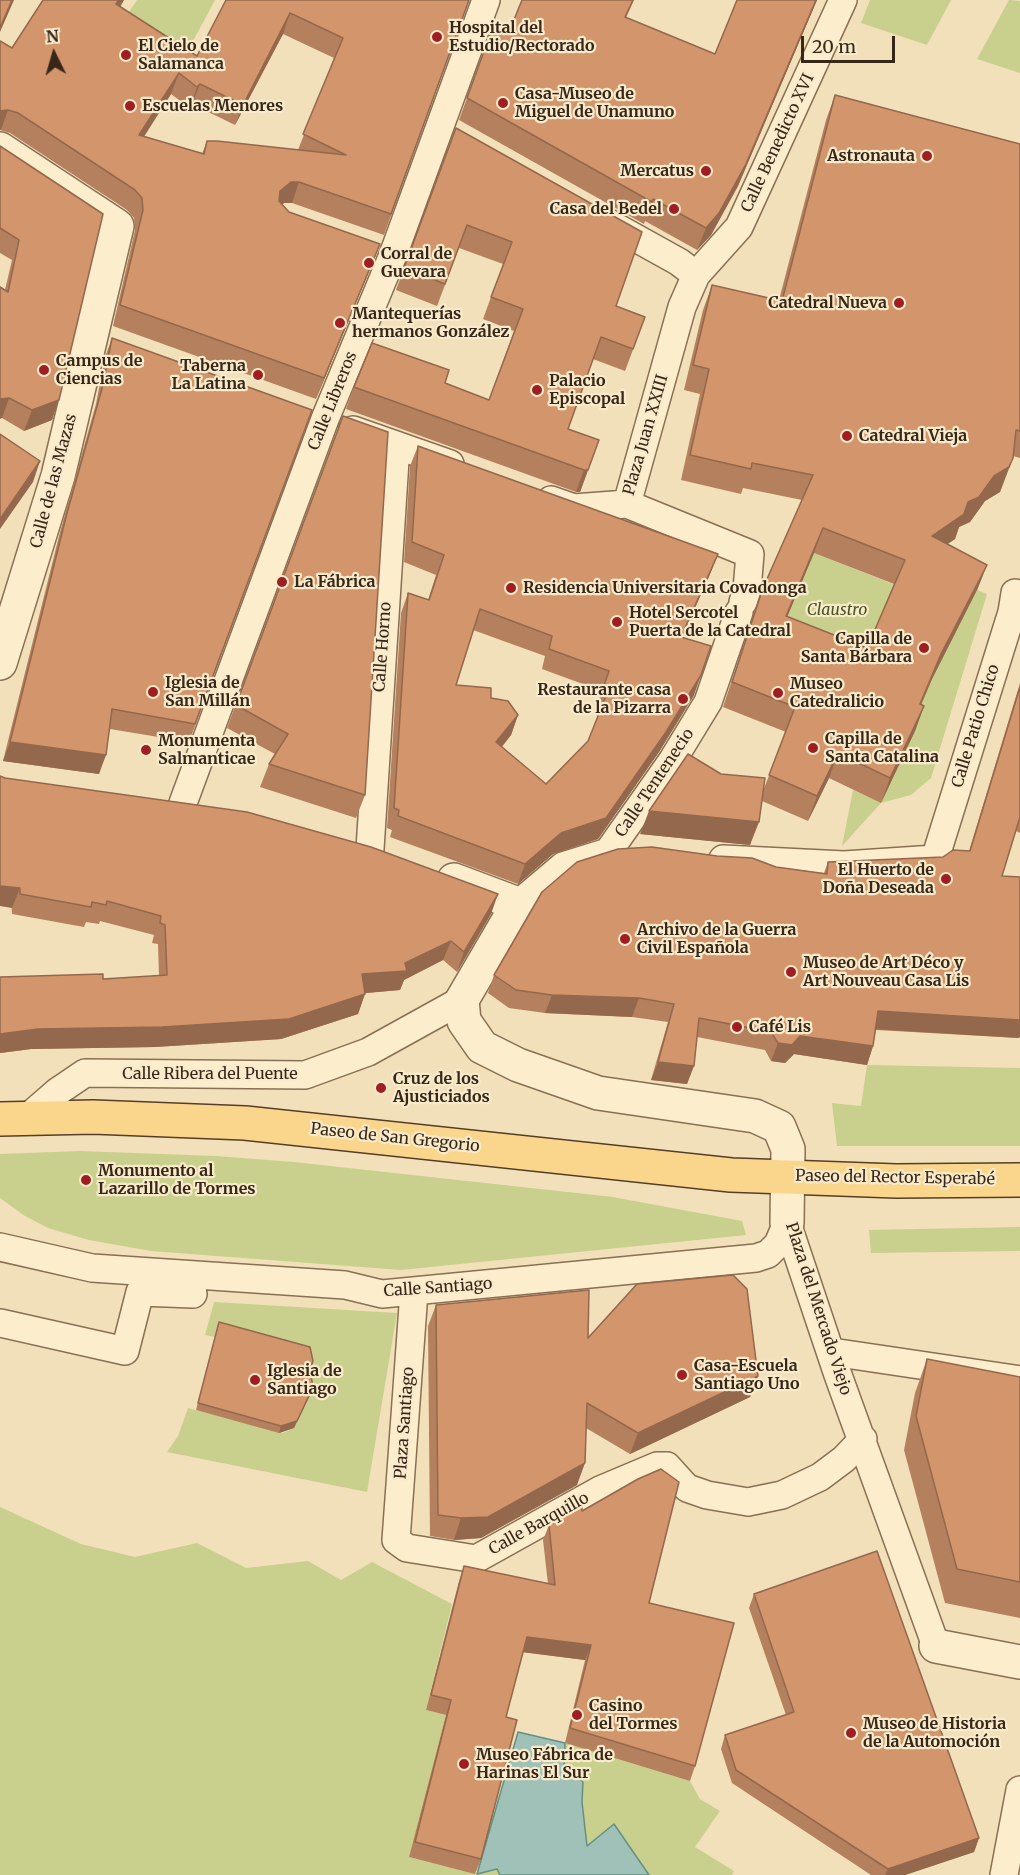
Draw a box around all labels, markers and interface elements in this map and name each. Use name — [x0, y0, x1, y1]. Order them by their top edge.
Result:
place label: Hospital del Estudio/Rectorado — [449, 18, 595, 56]
north arrow — [24, 24, 84, 84]
scale bar — [804, 24, 898, 62]
text: N — [45, 26, 60, 47]
marker: Hospital del Estudio/Rectorado — [430, 30, 444, 44]
text: 20 m — [812, 35, 856, 58]
place label: El Cielo de Salamanca — [138, 36, 224, 74]
marker: El Cielo de Salamanca — [119, 48, 133, 62]
street label: Calle Benedicto XVI — [737, 71, 819, 215]
place label: Casa-Museo de Miguel de Unamuno — [515, 84, 674, 122]
place label: Escuelas Menores — [142, 96, 283, 116]
marker: Casa-Museo de Miguel de Unamuno — [496, 96, 510, 110]
marker: Escuelas Menores — [123, 99, 137, 113]
place label: Astronauta — [827, 146, 915, 166]
marker: Astronauta — [920, 149, 934, 163]
place label: Mercatus — [620, 161, 694, 181]
marker: Mercatus — [699, 164, 713, 178]
place label: Casa del Bedel — [550, 199, 662, 219]
marker: Casa del Bedel — [667, 202, 681, 216]
place label: Corral de Guevara — [381, 244, 452, 282]
marker: Corral de Guevara — [362, 256, 376, 270]
place label: Catedral Nueva — [768, 293, 887, 313]
marker: Catedral Nueva — [892, 296, 906, 310]
place label: Mantequerías hermanos González — [352, 304, 509, 342]
marker: Mantequerías hermanos González — [333, 316, 347, 330]
street label: Calle Libreros — [304, 349, 362, 453]
place label: Campus de Ciencias — [56, 351, 142, 389]
place label: Taberna La Latina — [171, 356, 246, 394]
marker: Campus de Ciencias — [37, 363, 51, 377]
marker: Taberna La Latina — [251, 368, 265, 382]
place label: Palacio Episcopal — [549, 371, 625, 409]
street label: Plaza Juan XXIII — [620, 372, 672, 498]
marker: Palacio Episcopal — [530, 383, 544, 397]
street label: Calle de las Mazas — [27, 412, 81, 550]
place label: Catedral Vieja — [859, 426, 967, 446]
marker: Catedral Vieja — [840, 429, 854, 443]
place label: La Fábrica — [294, 572, 375, 592]
marker: La Fábrica — [275, 575, 289, 589]
place label: Residencia Universitaria Covadonga — [523, 578, 807, 598]
marker: Residencia Universitaria Covadonga — [504, 581, 518, 595]
park label: Claustro — [807, 600, 867, 620]
street label: Calle Horno — [370, 601, 396, 693]
place label: Hotel Sercotel Puerta de la Catedral — [629, 603, 791, 641]
marker: Hotel Sercotel Puerta de la Catedral — [610, 615, 624, 629]
place label: Capilla de Santa Bárbara — [801, 629, 912, 667]
marker: Capilla de Santa Bárbara — [917, 641, 931, 655]
street label: Calle Patio Chico — [948, 662, 1004, 790]
place label: Iglesia de San Millán — [165, 673, 250, 711]
place label: Museo Catedralicio — [790, 674, 884, 712]
place label: Restaurante casa de la Pizarra — [537, 680, 671, 718]
marker: Iglesia de San Millán — [146, 685, 160, 699]
marker: Museo Catedralicio — [771, 686, 785, 700]
marker: Restaurante casa de la Pizarra — [676, 692, 690, 706]
street label: Calle Tentenecio — [612, 725, 698, 841]
place label: Capilla de Santa Catalina — [825, 729, 939, 767]
place label: Monumenta Salmanticae — [158, 731, 255, 769]
marker: Capilla de Santa Catalina — [806, 741, 820, 755]
marker: Monumenta Salmanticae — [139, 743, 153, 757]
place label: El Huerto de Doña Deseada — [822, 860, 934, 898]
marker: El Huerto de Doña Deseada — [939, 872, 953, 886]
place label: Archivo de la Guerra Civil Española — [637, 920, 796, 958]
marker: Archivo de la Guerra Civil Española — [618, 932, 632, 946]
place label: Museo de Art Déco y Art Nouveau Casa Lis — [803, 953, 969, 991]
marker: Museo de Art Déco y Art Nouveau Casa Lis — [784, 965, 798, 979]
place label: Café Lis — [749, 1017, 811, 1037]
marker: Café Lis — [730, 1020, 744, 1034]
street label: Calle Ribera del Puente — [122, 1064, 298, 1084]
place label: Cruz de los Ajusticiados — [393, 1069, 490, 1107]
marker: Cruz de los Ajusticiados — [374, 1081, 388, 1095]
street label: Paseo de San Gregorio — [309, 1120, 481, 1156]
place label: Monumento al Lazarillo de Tormes — [98, 1161, 256, 1199]
street label: Paseo del Rector Esperabé — [795, 1167, 995, 1189]
marker: Monumento al Lazarillo de Tormes — [79, 1173, 93, 1187]
street label: Plaza del Mercado Viejo — [781, 1220, 855, 1398]
street label: Calle Santiago — [383, 1275, 493, 1301]
place label: Casa-Escuela Santiago Uno — [694, 1356, 799, 1394]
place label: Iglesia de Santiago — [267, 1361, 342, 1399]
street label: Plaza Santiago — [391, 1366, 419, 1480]
marker: Casa-Escuela Santiago Uno — [675, 1368, 689, 1382]
marker: Iglesia de Santiago — [248, 1373, 262, 1387]
street label: Calle Barquillo — [486, 1489, 592, 1559]
place label: Casino del Tormes — [589, 1696, 677, 1734]
marker: Casino del Tormes — [570, 1708, 584, 1722]
place label: Museo de Historia de la Automoción — [863, 1714, 1006, 1752]
marker: Museo de Historia de la Automoción — [844, 1726, 858, 1740]
place label: Museo Fábrica de Harinas El Sur — [476, 1745, 613, 1783]
marker: Museo Fábrica de Harinas El Sur — [457, 1757, 471, 1771]

